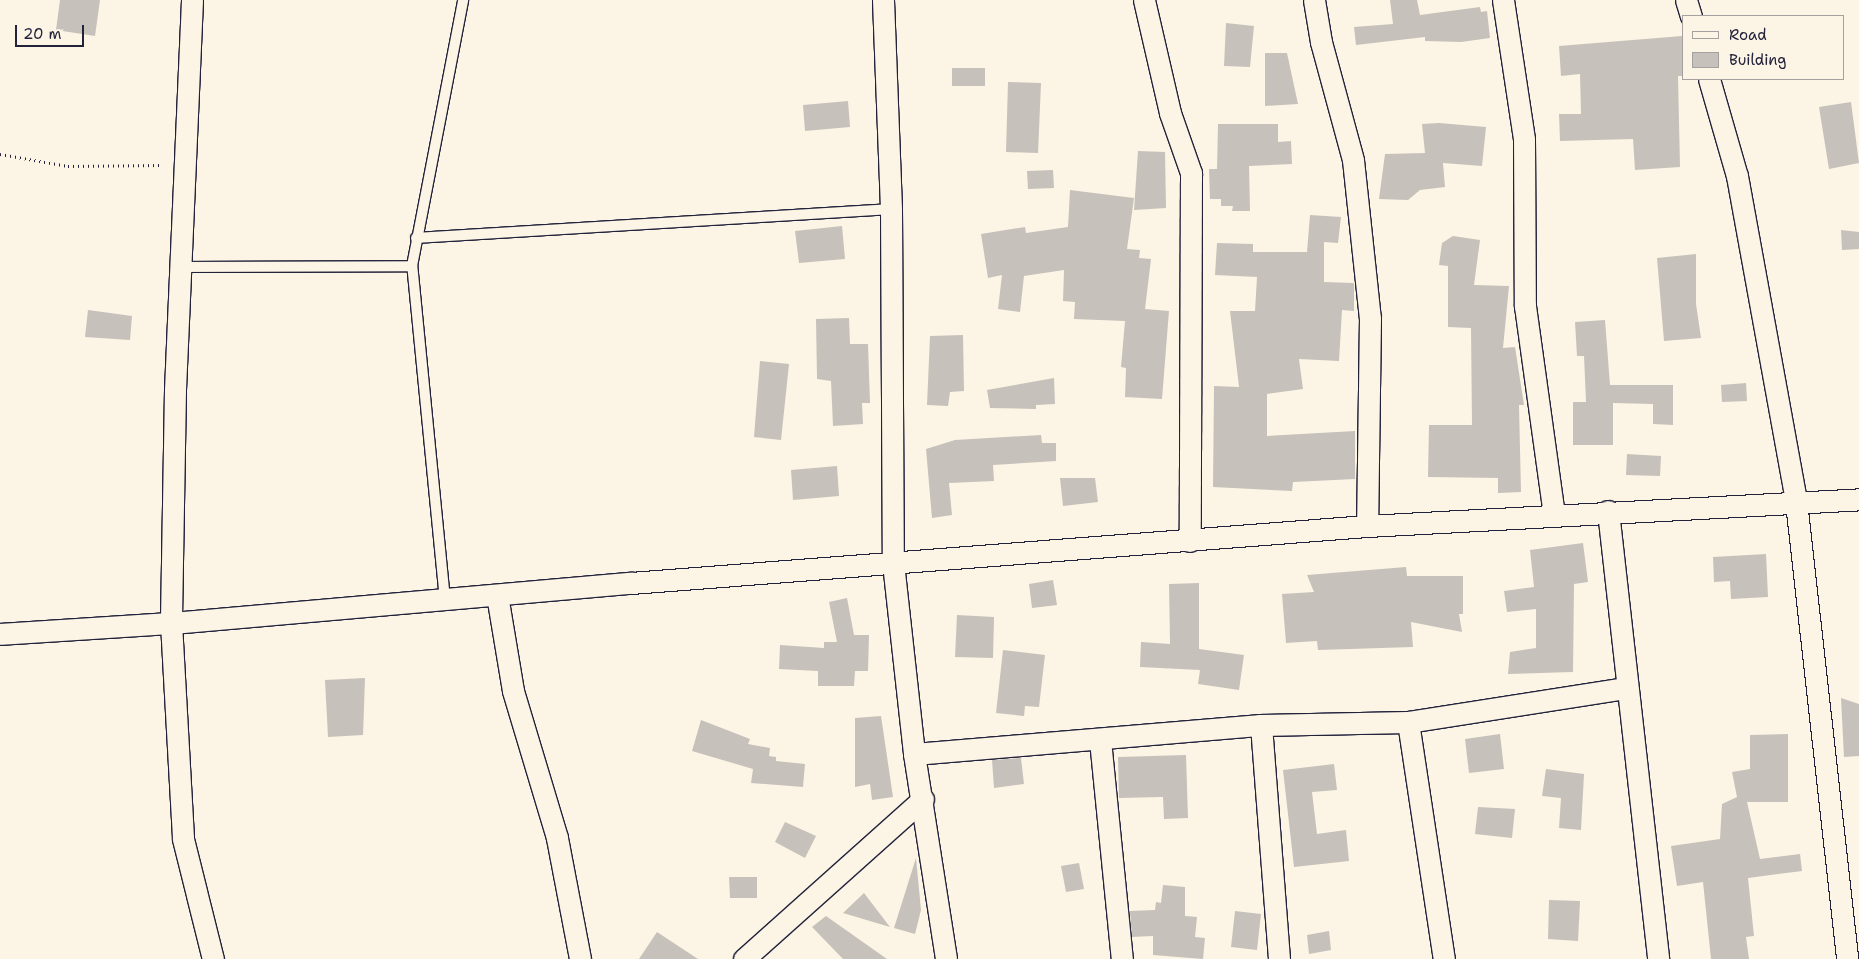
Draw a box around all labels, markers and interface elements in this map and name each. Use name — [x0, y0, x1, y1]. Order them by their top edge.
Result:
scale bar — [18, 15, 86, 47]
legend — [1682, 15, 1844, 80]
text: 20 m — [23, 24, 62, 44]
text: Road — [1729, 25, 1767, 45]
text: Building — [1729, 50, 1786, 70]

